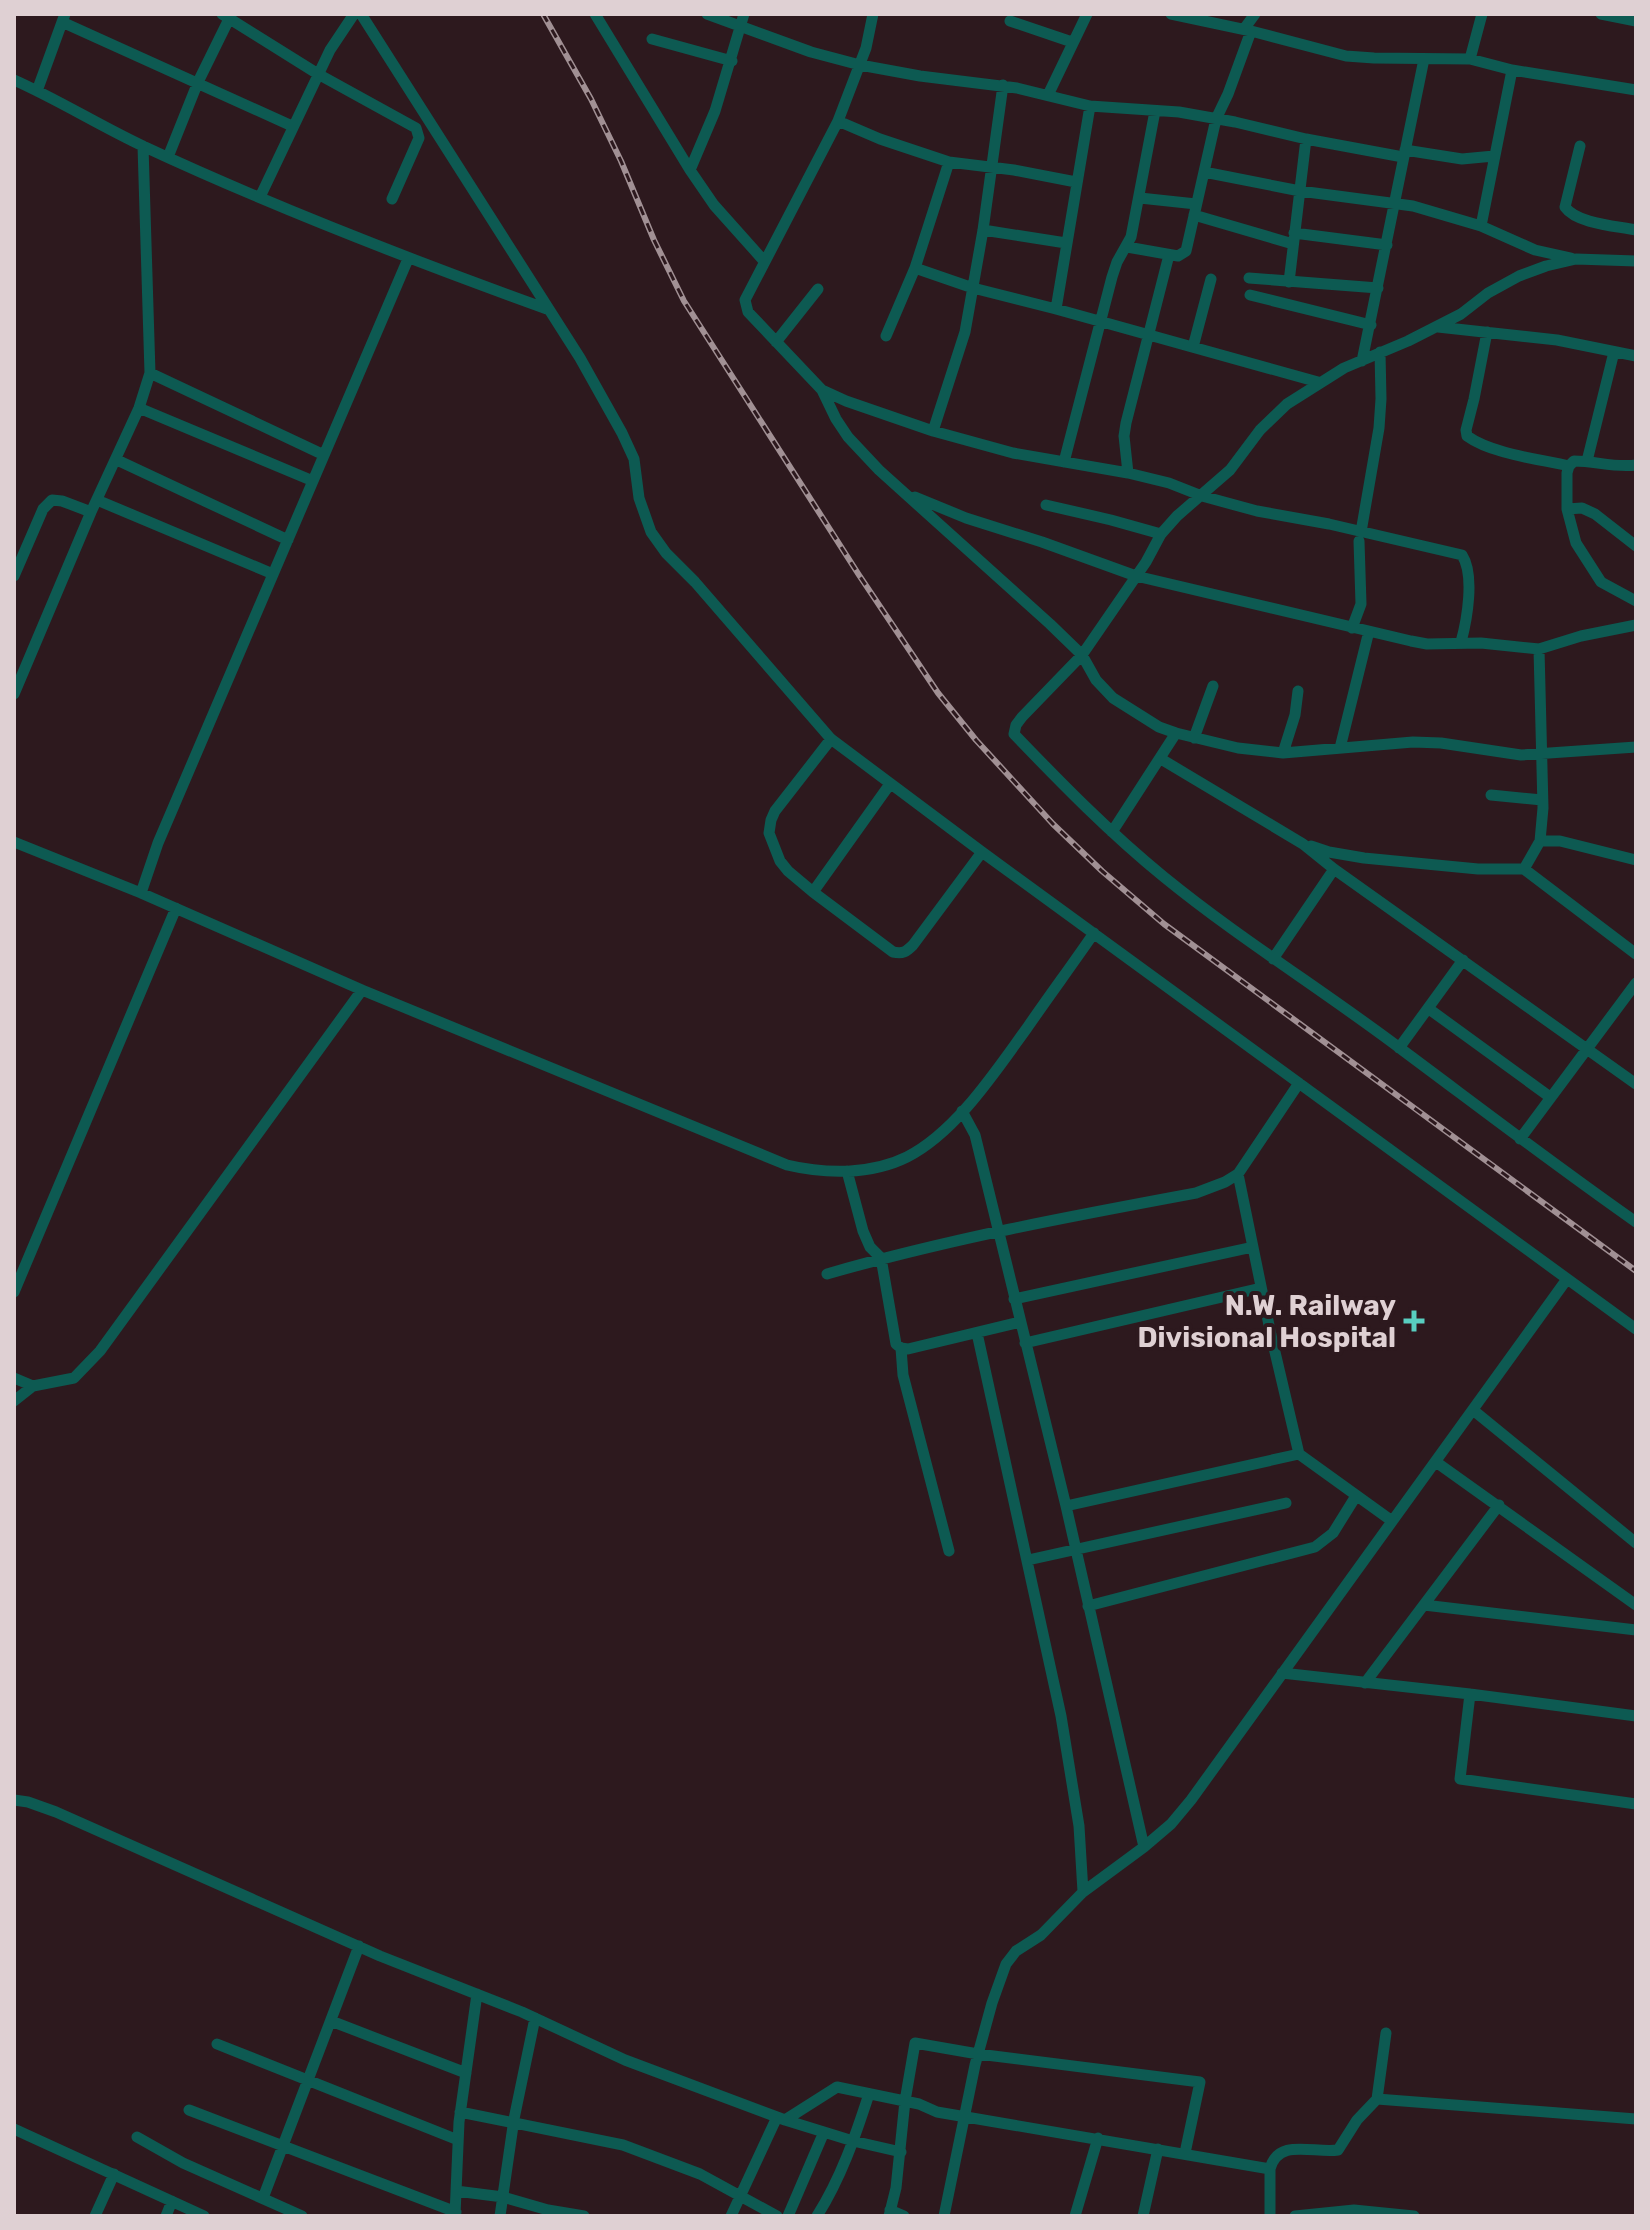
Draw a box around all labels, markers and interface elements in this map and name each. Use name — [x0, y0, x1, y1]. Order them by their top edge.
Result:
place label: N.W. Railway Divisional Hospital — [1137, 1289, 1396, 1354]
marker: N.W. Railway Divisional Hospital — [1403, 1310, 1425, 1332]

